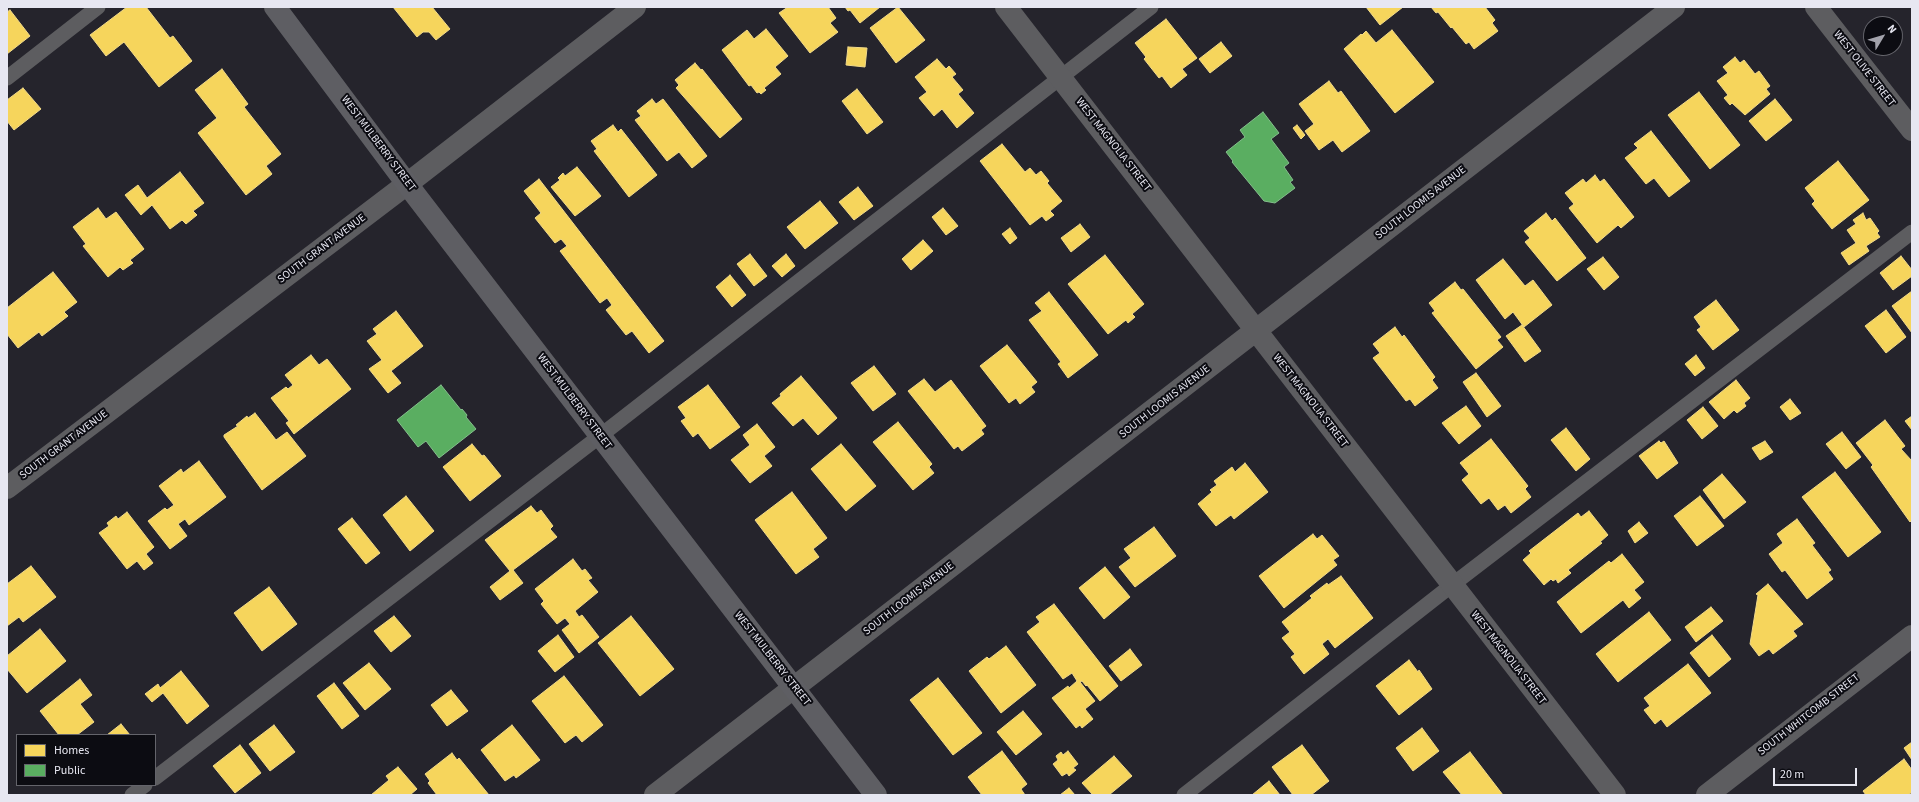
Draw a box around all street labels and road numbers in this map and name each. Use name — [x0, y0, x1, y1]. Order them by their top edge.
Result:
street label: WEST OLIVE STREET — [1830, 28, 1898, 110]
street label: WEST MULBERRY STREET — [338, 94, 418, 194]
street label: WEST MAGNOLIA STREET — [1072, 96, 1154, 194]
street label: SOUTH LOOMIS AVENUE — [1373, 163, 1469, 243]
street label: SOUTH GRANT AVENUE — [275, 212, 369, 286]
street label: WEST MULBERRY STREET — [534, 352, 614, 452]
street label: WEST MAGNOLIA STREET — [1269, 352, 1351, 450]
street label: SOUTH LOOMIS AVENUE — [1117, 362, 1213, 442]
street label: SOUTH GRANT AVENUE — [17, 408, 111, 482]
street label: SOUTH LOOMIS AVENUE — [861, 559, 957, 639]
street label: WEST MULBERRY STREET — [731, 609, 813, 709]
street label: WEST MAGNOLIA STREET — [1467, 609, 1549, 707]
street label: SOUTH WHITCOMB STREET — [1756, 671, 1862, 759]

